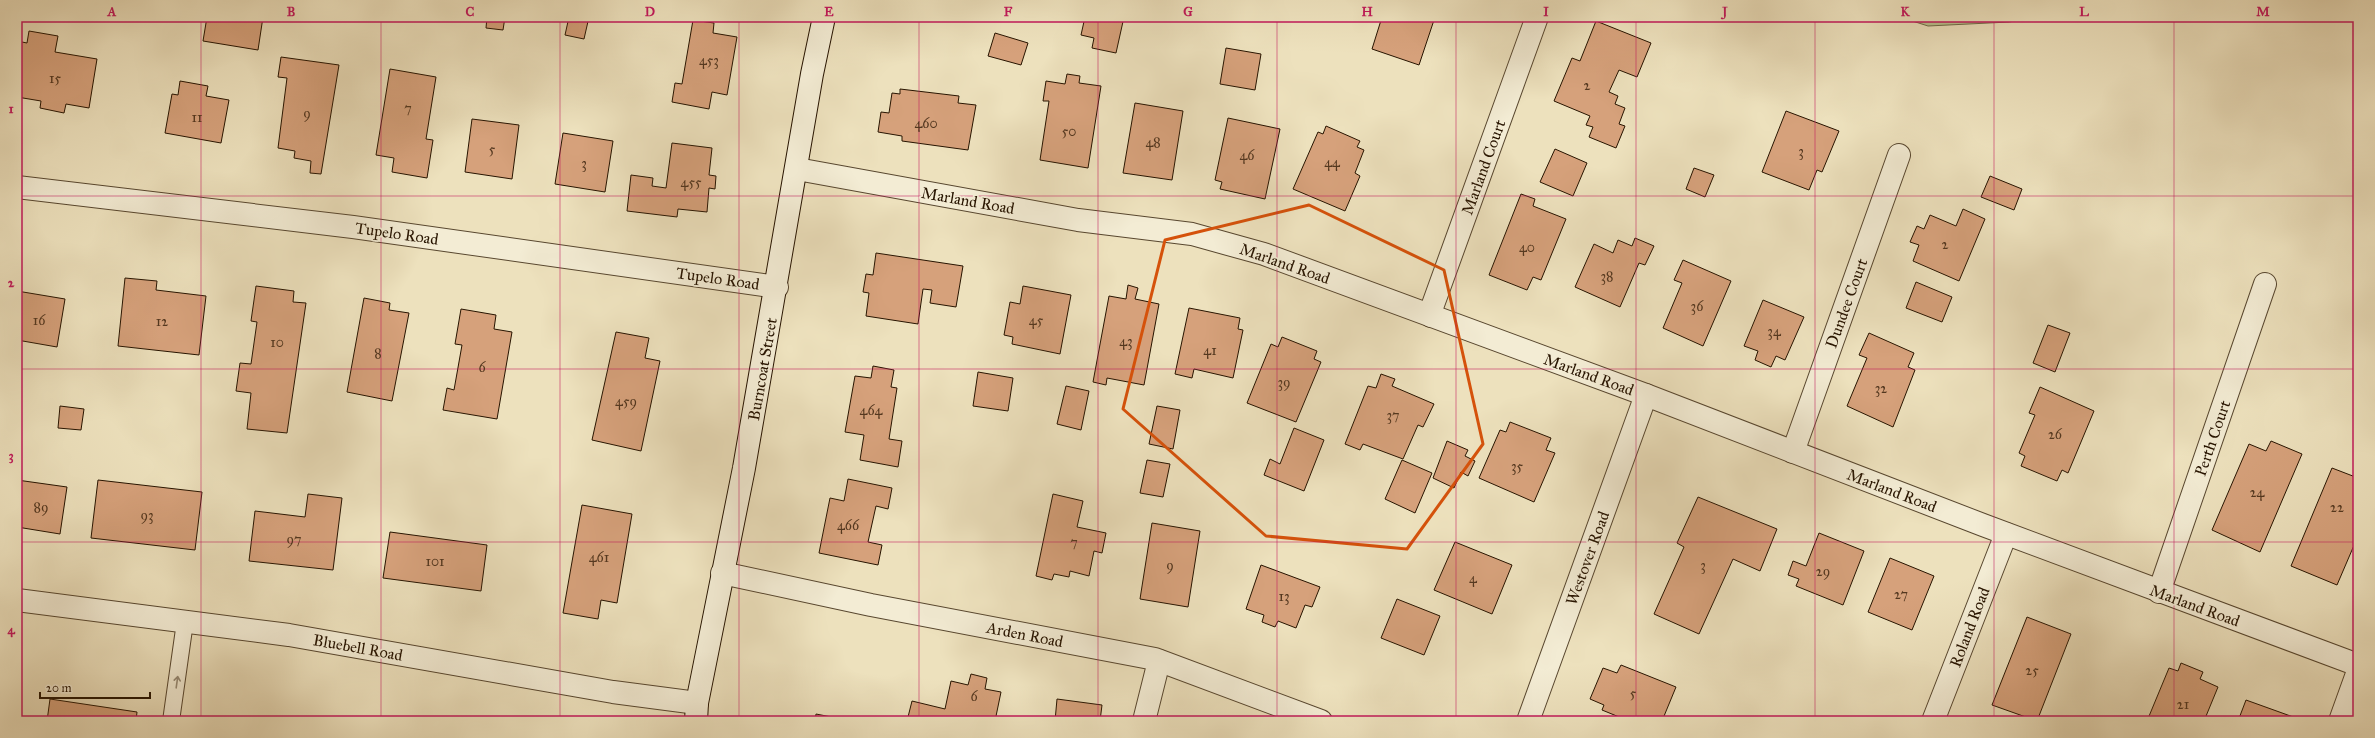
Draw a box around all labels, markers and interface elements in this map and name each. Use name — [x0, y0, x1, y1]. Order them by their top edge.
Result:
text: A — [107, 4, 117, 20]
text: B — [287, 4, 296, 20]
text: C — [466, 4, 475, 20]
text: D — [645, 4, 655, 20]
text: E — [824, 4, 834, 20]
text: F — [1004, 4, 1013, 20]
text: G — [1183, 4, 1193, 20]
text: H — [1361, 4, 1373, 20]
text: I — [1543, 4, 1549, 20]
text: J — [1720, 4, 1728, 20]
text: K — [1900, 4, 1910, 20]
text: L — [2079, 4, 2089, 20]
text: M — [2256, 4, 2270, 20]
house number: 453 — [699, 52, 719, 69]
house number: 15 — [49, 70, 61, 87]
house number: 2 — [1584, 77, 1591, 94]
house number: 7 — [404, 100, 412, 117]
text: 1 — [8, 101, 14, 117]
house number: 9 — [303, 105, 311, 122]
house number: 11 — [191, 109, 203, 126]
house number: 460 — [914, 115, 938, 132]
street label: Marland Court — [1457, 117, 1510, 217]
house number: 50 — [1062, 123, 1076, 140]
house number: 48 — [1145, 134, 1161, 151]
house number: 5 — [489, 141, 496, 158]
house number: 3 — [1798, 143, 1804, 160]
house number: 46 — [1240, 147, 1255, 164]
house number: 44 — [1324, 154, 1341, 171]
house number: 3 — [581, 155, 587, 172]
house number: 455 — [681, 174, 702, 191]
street label: Marland Road — [920, 183, 1016, 218]
street label: Tupelo Road — [354, 218, 440, 249]
house number: 2 — [1942, 236, 1949, 253]
street label: Marland Road — [1237, 239, 1333, 288]
house number: 40 — [1519, 239, 1535, 256]
street label: Dundee Court — [1821, 255, 1872, 351]
street label: Tupelo Road — [675, 263, 761, 294]
house number: 38 — [1600, 268, 1614, 285]
text: 2 — [8, 275, 15, 291]
house number: 36 — [1691, 298, 1704, 315]
house number: 16 — [33, 312, 46, 329]
house number: 45 — [1029, 312, 1044, 329]
house number: 12 — [156, 313, 168, 330]
street label: Burncoat Street — [744, 316, 781, 422]
house number: 34 — [1767, 323, 1782, 340]
house number: 43 — [1119, 333, 1133, 350]
house number: 10 — [270, 334, 284, 351]
house number: 41 — [1203, 342, 1217, 359]
house number: 8 — [374, 345, 382, 362]
street label: Marland Road — [1541, 349, 1636, 400]
house number: 6 — [478, 359, 486, 376]
house number: 39 — [1277, 374, 1291, 391]
house number: 32 — [1875, 380, 1887, 397]
house number: 459 — [615, 393, 637, 410]
street label: Perth Court — [2191, 398, 2234, 478]
house number: 464 — [860, 402, 884, 419]
house number: 37 — [1386, 407, 1400, 424]
house number: 26 — [2048, 426, 2063, 443]
text: 3 — [8, 448, 14, 464]
house number: 35 — [1511, 458, 1524, 475]
street label: Marland Road — [1844, 465, 1939, 516]
house number: 24 — [2250, 484, 2266, 501]
house number: 89 — [34, 499, 48, 516]
house number: 22 — [2330, 499, 2344, 516]
house number: 93 — [140, 507, 154, 524]
street label: Westover Road — [1562, 509, 1613, 608]
house number: 466 — [837, 517, 860, 534]
house number: 97 — [287, 531, 302, 548]
house number: 7 — [1070, 534, 1078, 551]
house number: 461 — [589, 549, 610, 566]
house number: 101 — [425, 553, 445, 570]
house number: 9 — [1166, 557, 1174, 574]
house number: 3 — [1700, 557, 1706, 574]
house number: 29 — [1816, 563, 1830, 580]
house number: 4 — [1469, 570, 1478, 587]
street label: Marland Road — [2147, 580, 2242, 631]
street label: Roland Road — [1945, 584, 1993, 670]
house number: 27 — [1894, 586, 1908, 603]
house number: 13 — [1278, 588, 1290, 605]
street label: Arden Road — [984, 618, 1065, 651]
text: 4 — [7, 622, 15, 638]
street label: Bluebell Road — [312, 630, 404, 665]
house number: 25 — [2025, 662, 2039, 679]
scale bar — [40, 674, 150, 700]
one-way arrow — [173, 676, 181, 689]
text: 20 m — [46, 681, 72, 695]
house number: 5 — [1630, 685, 1637, 702]
house number: 6 — [970, 688, 978, 705]
house number: 21 — [2177, 696, 2190, 713]

